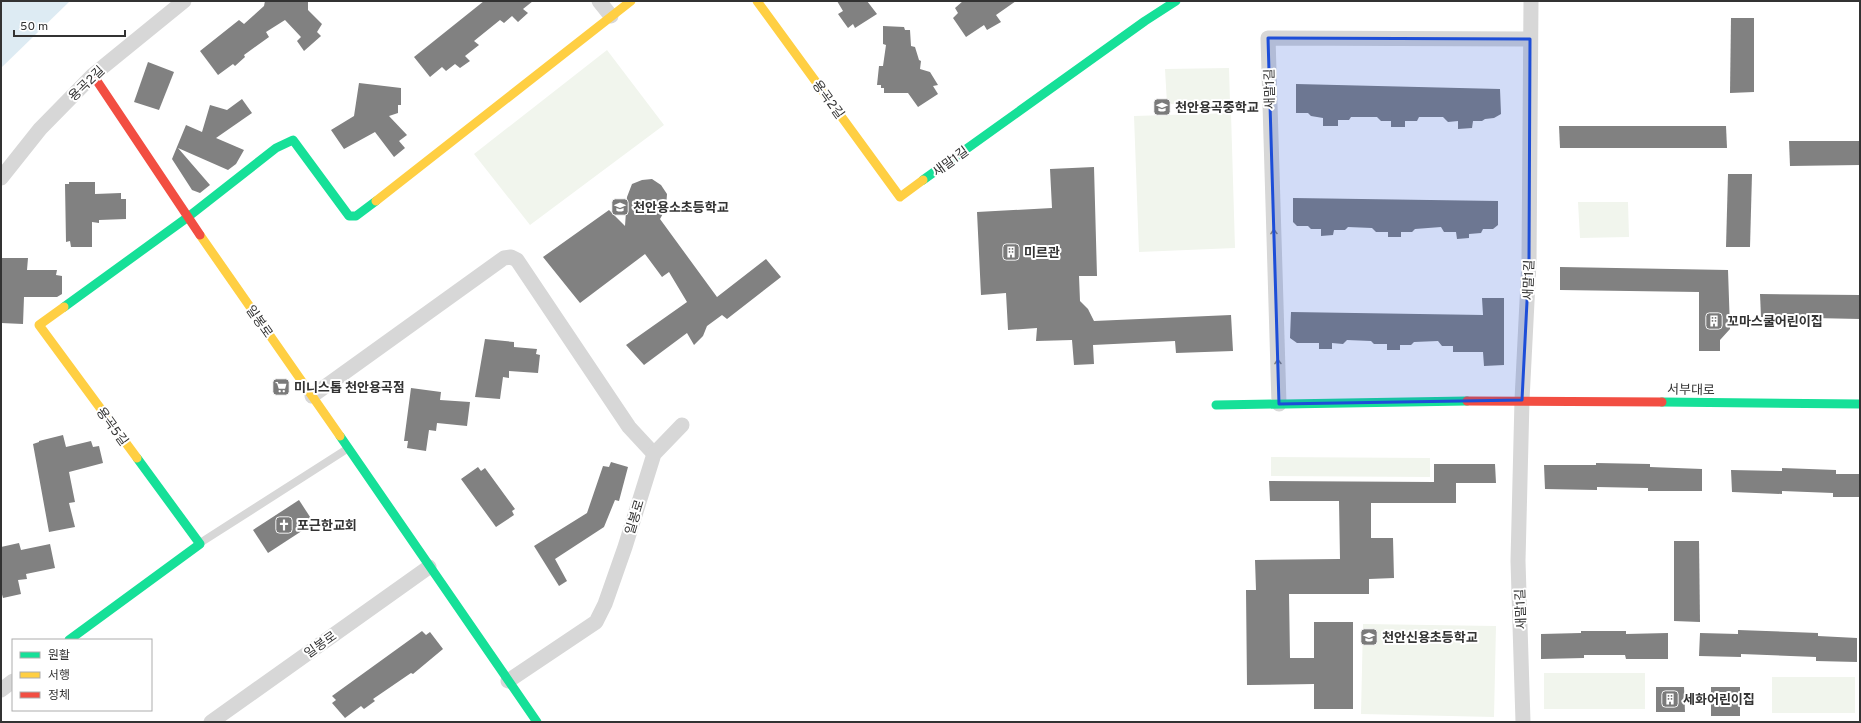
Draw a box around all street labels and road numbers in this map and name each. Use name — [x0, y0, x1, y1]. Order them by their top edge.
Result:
street label: 용곡2길 — [66, 63, 109, 105]
street label: 새말1길 — [1263, 68, 1279, 109]
street label: 용곡2길 — [808, 78, 847, 123]
street label: 새말1길 — [930, 144, 972, 181]
street label: 새말1길 — [1521, 259, 1539, 301]
street label: 일봉로 — [242, 303, 275, 341]
street label: 서부대로 — [1667, 383, 1715, 399]
street label: 용곡5길 — [92, 405, 131, 450]
street label: 일봉로 — [623, 498, 649, 537]
street label: 새말1길 — [1513, 588, 1531, 630]
street label: 일봉로 — [302, 629, 340, 662]

